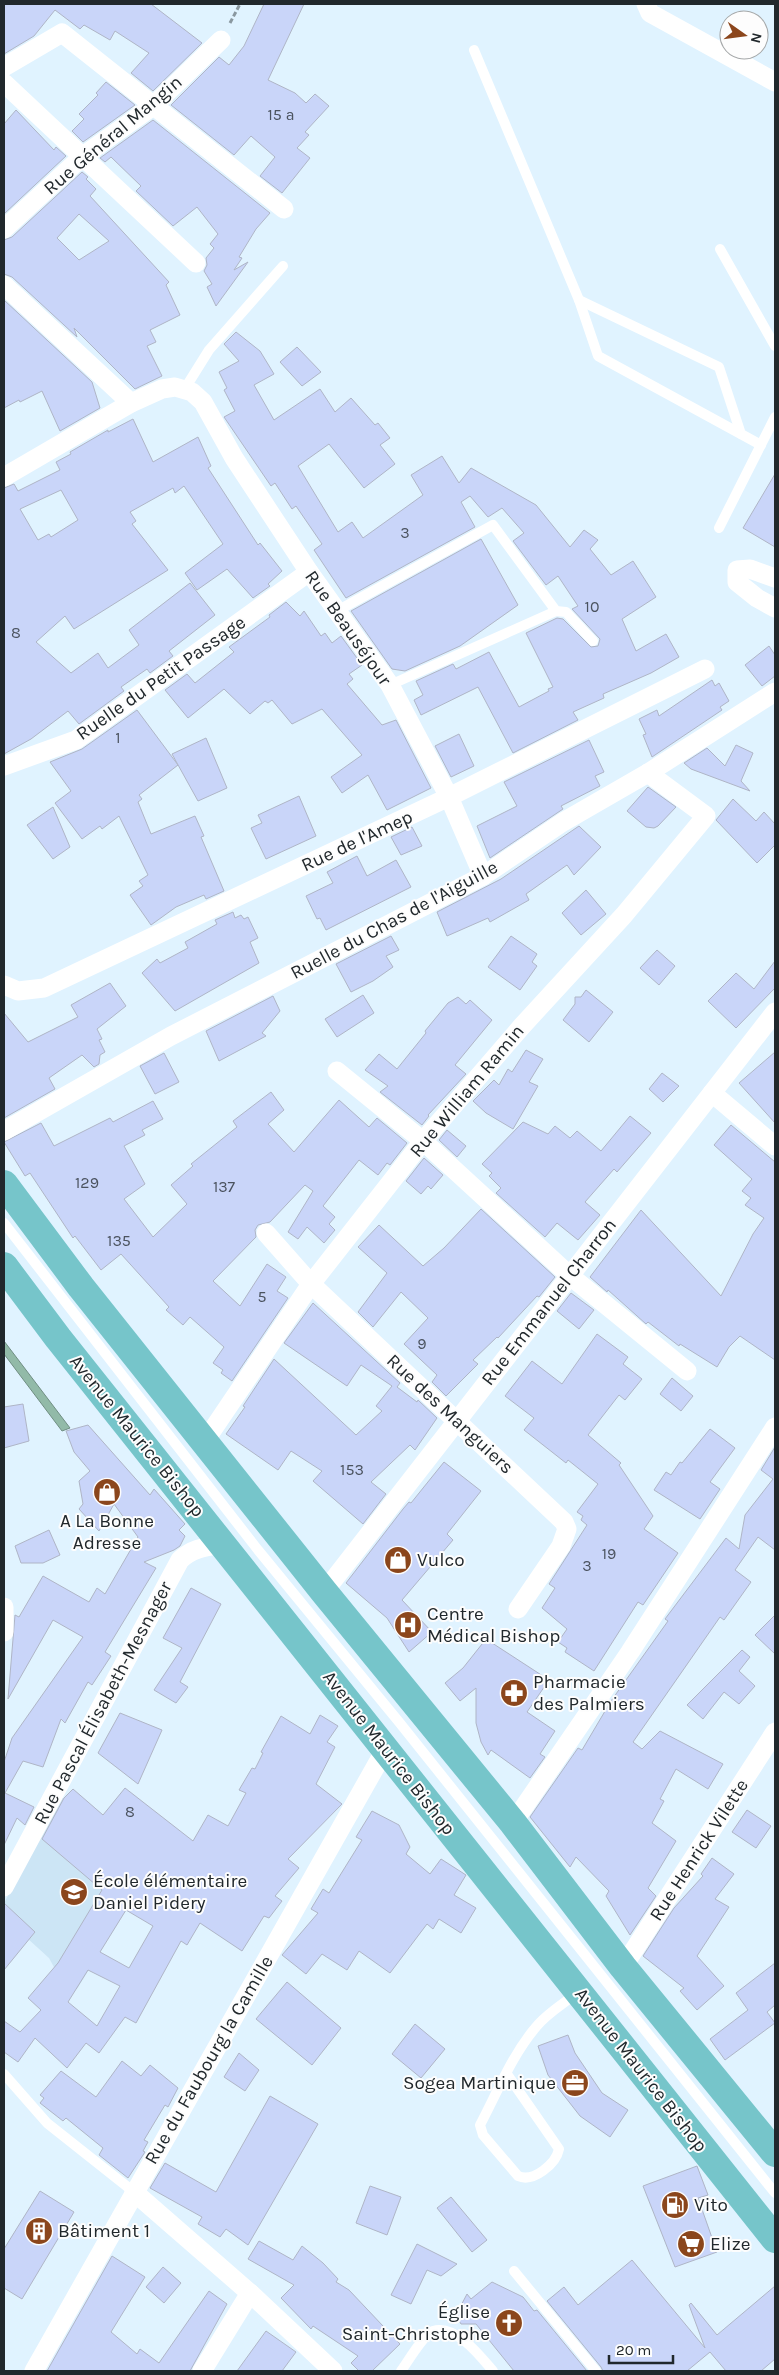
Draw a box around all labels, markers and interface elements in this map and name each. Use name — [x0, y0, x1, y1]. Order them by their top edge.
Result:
north arrow — [719, 10, 769, 60]
text: N — [747, 31, 766, 45]
street label: Rue Général Mangin — [39, 71, 187, 199]
house number: 15 a — [268, 105, 294, 124]
house number: 3 — [400, 523, 410, 542]
street label: Rue Beauséjour — [300, 566, 396, 690]
house number: 10 — [585, 597, 599, 616]
street label: Ruelle du Petit Passage — [72, 611, 250, 745]
house number: 8 — [11, 623, 21, 642]
house number: 1 — [115, 728, 121, 747]
street label: Rue de l'Amep — [298, 806, 416, 876]
street label: Ruelle du Chas de l'Aiguille — [287, 856, 501, 984]
street label: Rue William Ramin — [405, 1020, 529, 1162]
house number: 129 — [75, 1173, 99, 1192]
house number: 137 — [213, 1177, 236, 1196]
street label: Rue Emmanuel Charron — [477, 1214, 621, 1390]
house number: 135 — [107, 1231, 131, 1250]
house number: 5 — [257, 1287, 267, 1306]
house number: 9 — [417, 1334, 427, 1353]
street label: Rue des Manguiers — [382, 1350, 518, 1478]
street label: Avenue Maurice Bishop — [65, 1351, 209, 1521]
house number: 153 — [340, 1460, 364, 1479]
shop icon: A La Bonne Adresse — [92, 1477, 122, 1507]
place label: A La Bonne Adresse — [60, 1510, 154, 1554]
house number: 19 — [602, 1544, 616, 1563]
shop icon: Vulco — [383, 1545, 413, 1575]
place label: Vulco — [417, 1549, 465, 1571]
house number: 3 — [582, 1556, 592, 1575]
street label: Rue Pascal Élisabeth-Mesnager — [29, 1577, 177, 1828]
place label: Centre Médical Bishop — [427, 1603, 560, 1647]
hospital icon: Centre Médical Bishop — [393, 1610, 423, 1640]
street label: Avenue Maurice Bishop — [318, 1667, 460, 1839]
place label: Pharmacie des Palmiers — [533, 1671, 645, 1715]
pharmacy icon: Pharmacie des Palmiers — [499, 1678, 529, 1708]
street label: Rue Henrick Vilette — [645, 1775, 753, 1925]
house number: 8 — [125, 1802, 135, 1821]
place label: École élémentaire Daniel Pidery — [93, 1869, 247, 1914]
school or university icon: École élémentaire Daniel Pidery — [59, 1877, 89, 1907]
street label: Rue du Faubourg la Camille — [140, 1952, 278, 2168]
street label: Avenue Maurice Bishop — [570, 1984, 712, 2156]
office icon: Sogea Martinique — [560, 2068, 590, 2098]
place label: Sogea Martinique — [403, 2072, 556, 2094]
fuel station icon: Vito — [660, 2190, 690, 2220]
place label: Vito — [694, 2194, 728, 2216]
building icon: Bâtiment 1 — [24, 2216, 54, 2246]
place label: Bâtiment 1 — [58, 2220, 150, 2242]
supermarket icon: Elize — [676, 2229, 706, 2259]
place label: Elize — [710, 2233, 750, 2255]
place label: Église Saint-Christophe — [342, 2300, 490, 2345]
church icon: Église Saint-Christophe — [494, 2308, 524, 2338]
scale bar — [609, 2332, 673, 2364]
text: 20 m — [616, 2341, 651, 2359]

